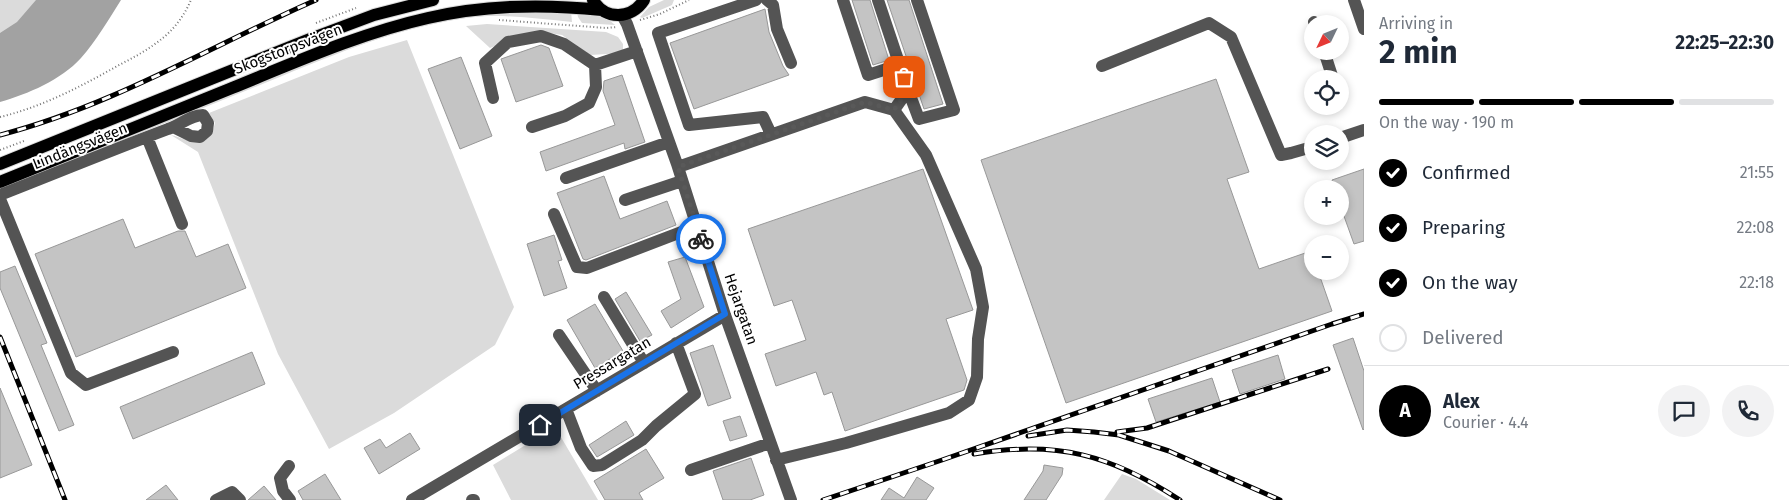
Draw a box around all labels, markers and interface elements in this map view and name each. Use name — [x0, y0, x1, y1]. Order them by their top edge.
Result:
text: Arriving in — [1379, 14, 1453, 33]
north arrow — [1304, 15, 1349, 60]
map controls — [1304, 15, 1349, 280]
street label: Skogstorpsvägen — [231, 20, 345, 78]
text: 22:25–22:30 — [1675, 31, 1774, 54]
text: 2 min — [1379, 33, 1458, 71]
pin — [883, 56, 925, 98]
icon: bag — [890, 63, 918, 91]
button: locate — [1304, 70, 1349, 115]
text: On the way · 190 m — [1379, 113, 1514, 132]
street label: Lindängsvägen — [30, 119, 130, 173]
button: layers — [1304, 125, 1349, 170]
icon: check — [1379, 159, 1407, 187]
text: Confirmed — [1422, 161, 1511, 184]
text: 21:55 — [1740, 163, 1774, 182]
button: + — [1304, 180, 1349, 225]
courier — [676, 214, 726, 264]
icon: check — [1379, 214, 1407, 242]
text: Preparing — [1422, 216, 1505, 239]
text: 22:08 — [1737, 218, 1774, 237]
icon: bike — [687, 225, 715, 253]
button: − — [1304, 235, 1349, 280]
icon: check — [1379, 269, 1407, 297]
street label: Hejargatan — [720, 271, 762, 347]
text: On the way — [1422, 271, 1518, 294]
text: 22:18 — [1739, 273, 1774, 292]
text: Delivered — [1422, 326, 1504, 349]
street label: Pressargatan — [570, 333, 654, 393]
button: chat — [1658, 385, 1710, 437]
button: phone — [1722, 385, 1774, 437]
text: Alex — [1443, 390, 1480, 413]
text: A — [1399, 399, 1411, 422]
pin — [519, 404, 561, 446]
icon: home — [526, 411, 554, 439]
text: Courier · 4.4 — [1443, 413, 1529, 432]

